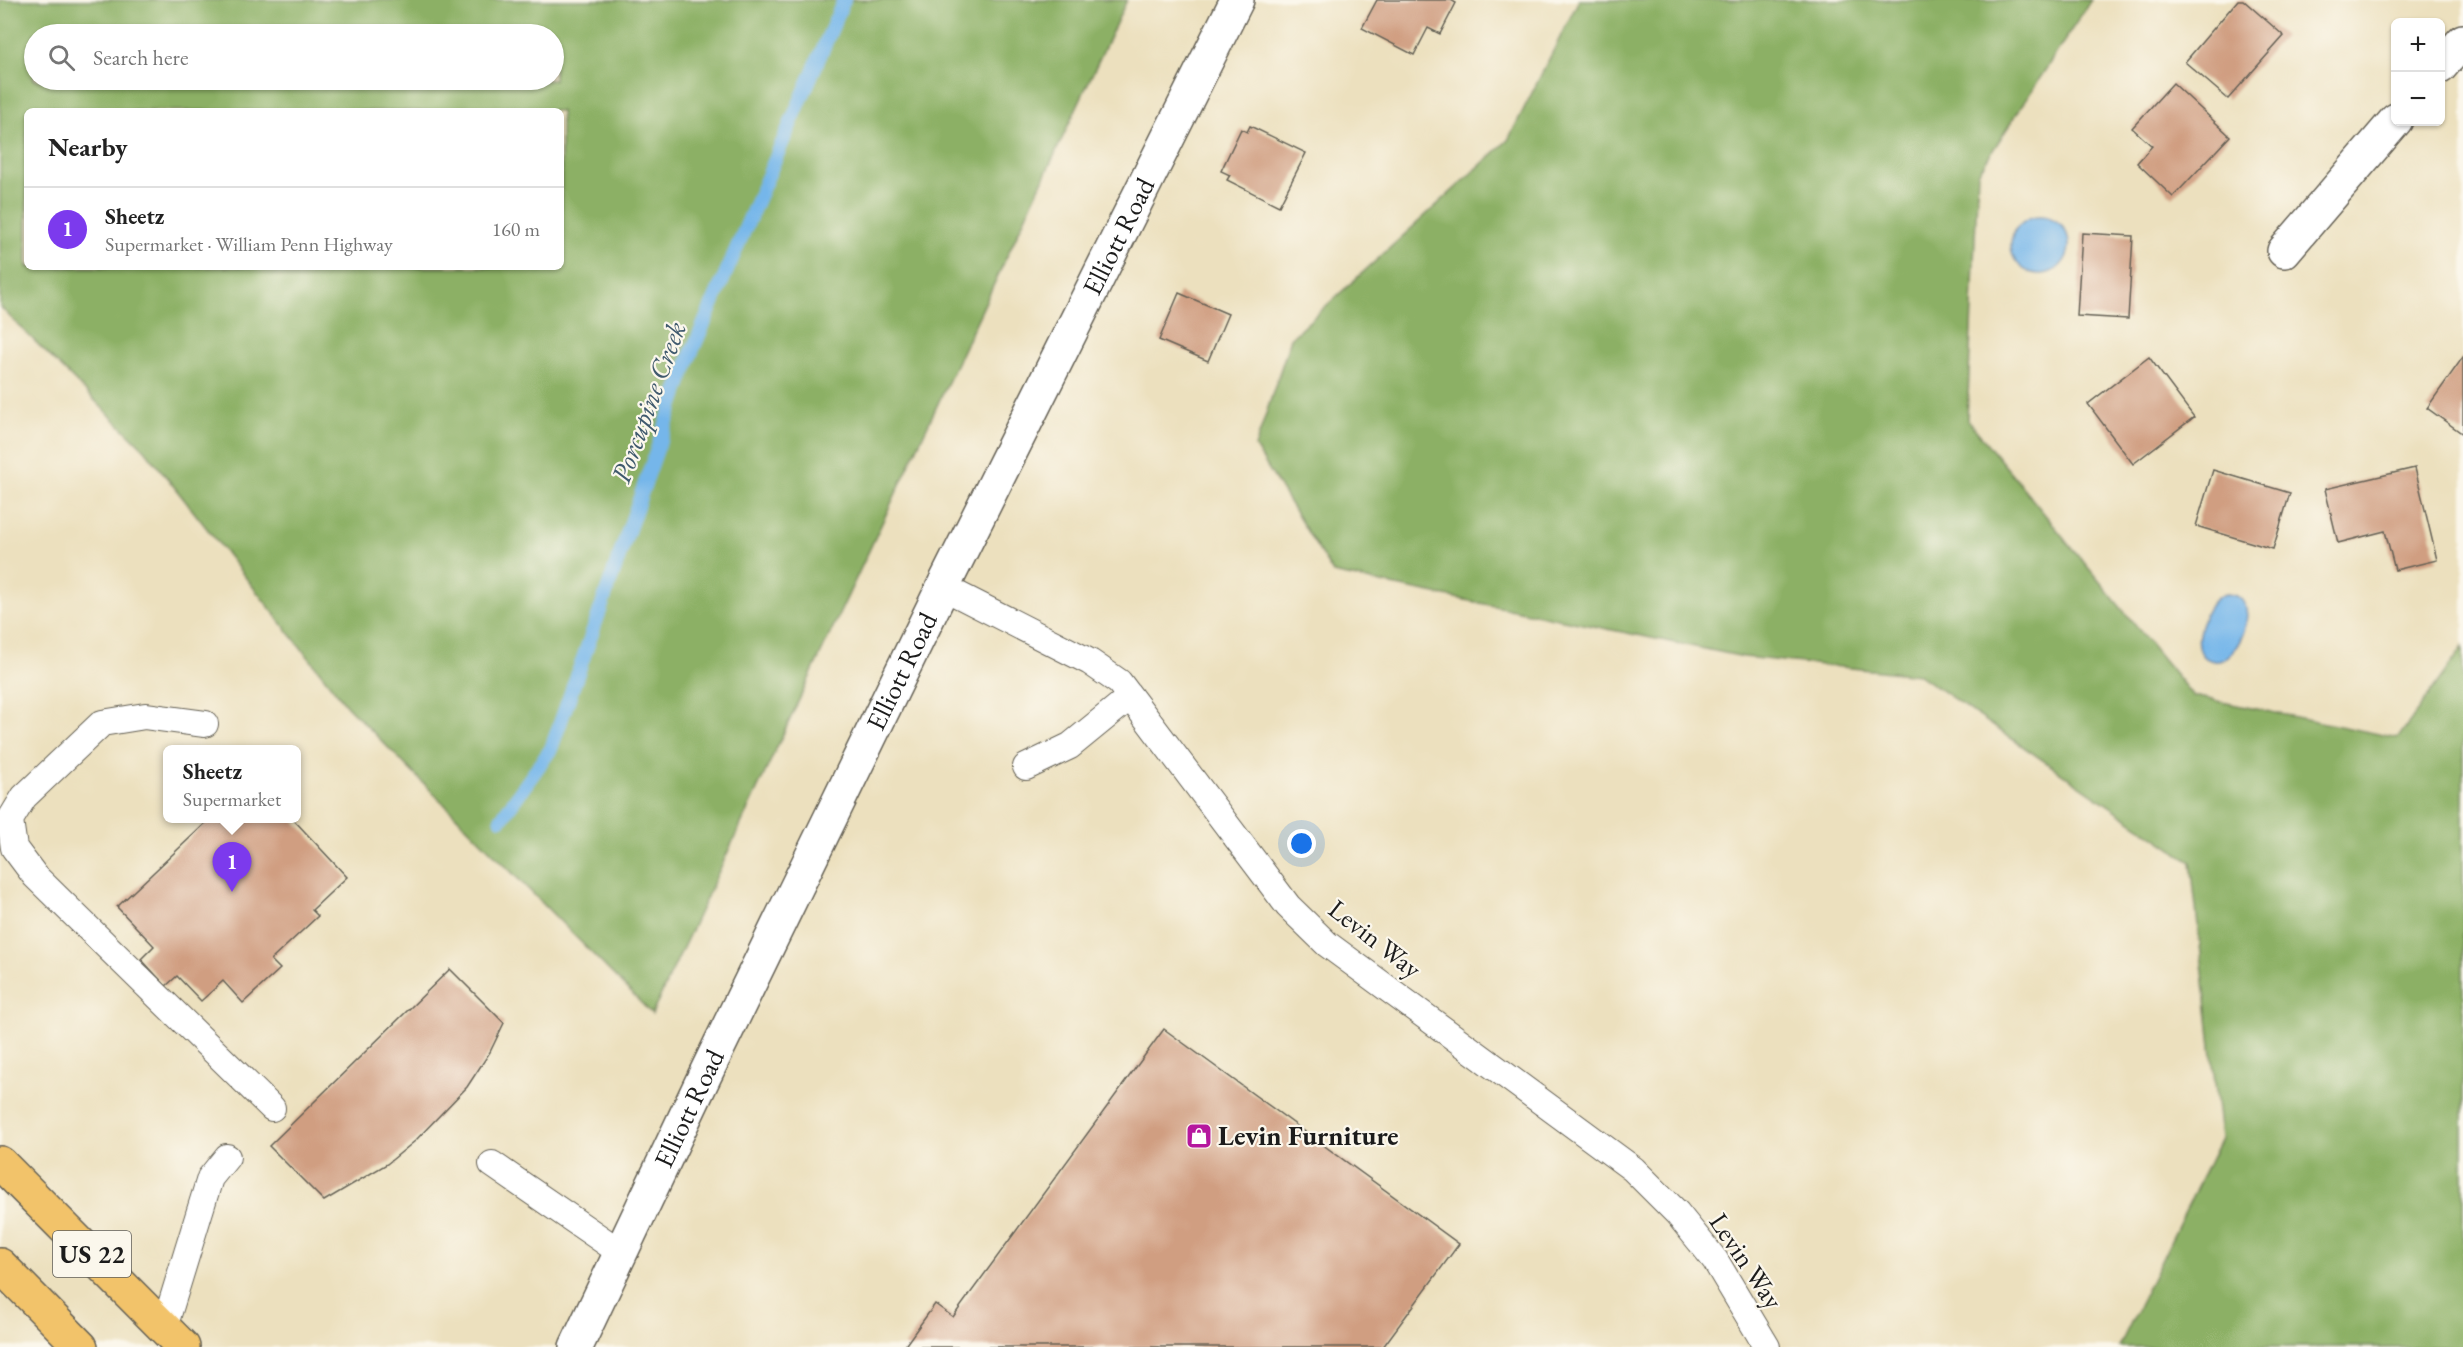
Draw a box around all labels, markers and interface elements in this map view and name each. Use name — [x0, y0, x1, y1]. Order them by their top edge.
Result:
map controls — [2391, 18, 2445, 126]
button: + — [2391, 18, 2445, 72]
search box — [24, 24, 564, 90]
icon: search — [45, 41, 78, 74]
text: Search here — [93, 43, 188, 72]
button: − — [2391, 72, 2445, 126]
text: Nearby — [48, 130, 128, 164]
street label: Elliott Road — [1074, 171, 1162, 301]
text: Sheetz — [105, 202, 164, 231]
text: 1 — [62, 216, 73, 242]
text: 160 m — [492, 216, 540, 242]
text: Supermarket · William Penn Highway — [105, 231, 393, 257]
water label: Porcupine Creek — [602, 316, 694, 488]
street label: Elliott Road — [858, 606, 945, 736]
popup — [163, 745, 301, 823]
text: Sheetz — [183, 757, 242, 786]
text: Supermarket — [183, 786, 281, 812]
your location — [1287, 829, 1316, 858]
pin: 1 — [212, 842, 252, 892]
street label: Levin Way — [1322, 891, 1429, 986]
street label: Elliott Road — [646, 1043, 732, 1173]
place label: Levin Furniture — [1218, 1118, 1399, 1153]
shop icon: Levin Furniture — [1184, 1121, 1214, 1151]
street label: Levin Way — [1701, 1206, 1791, 1316]
road number: US 22 — [53, 1231, 131, 1277]

